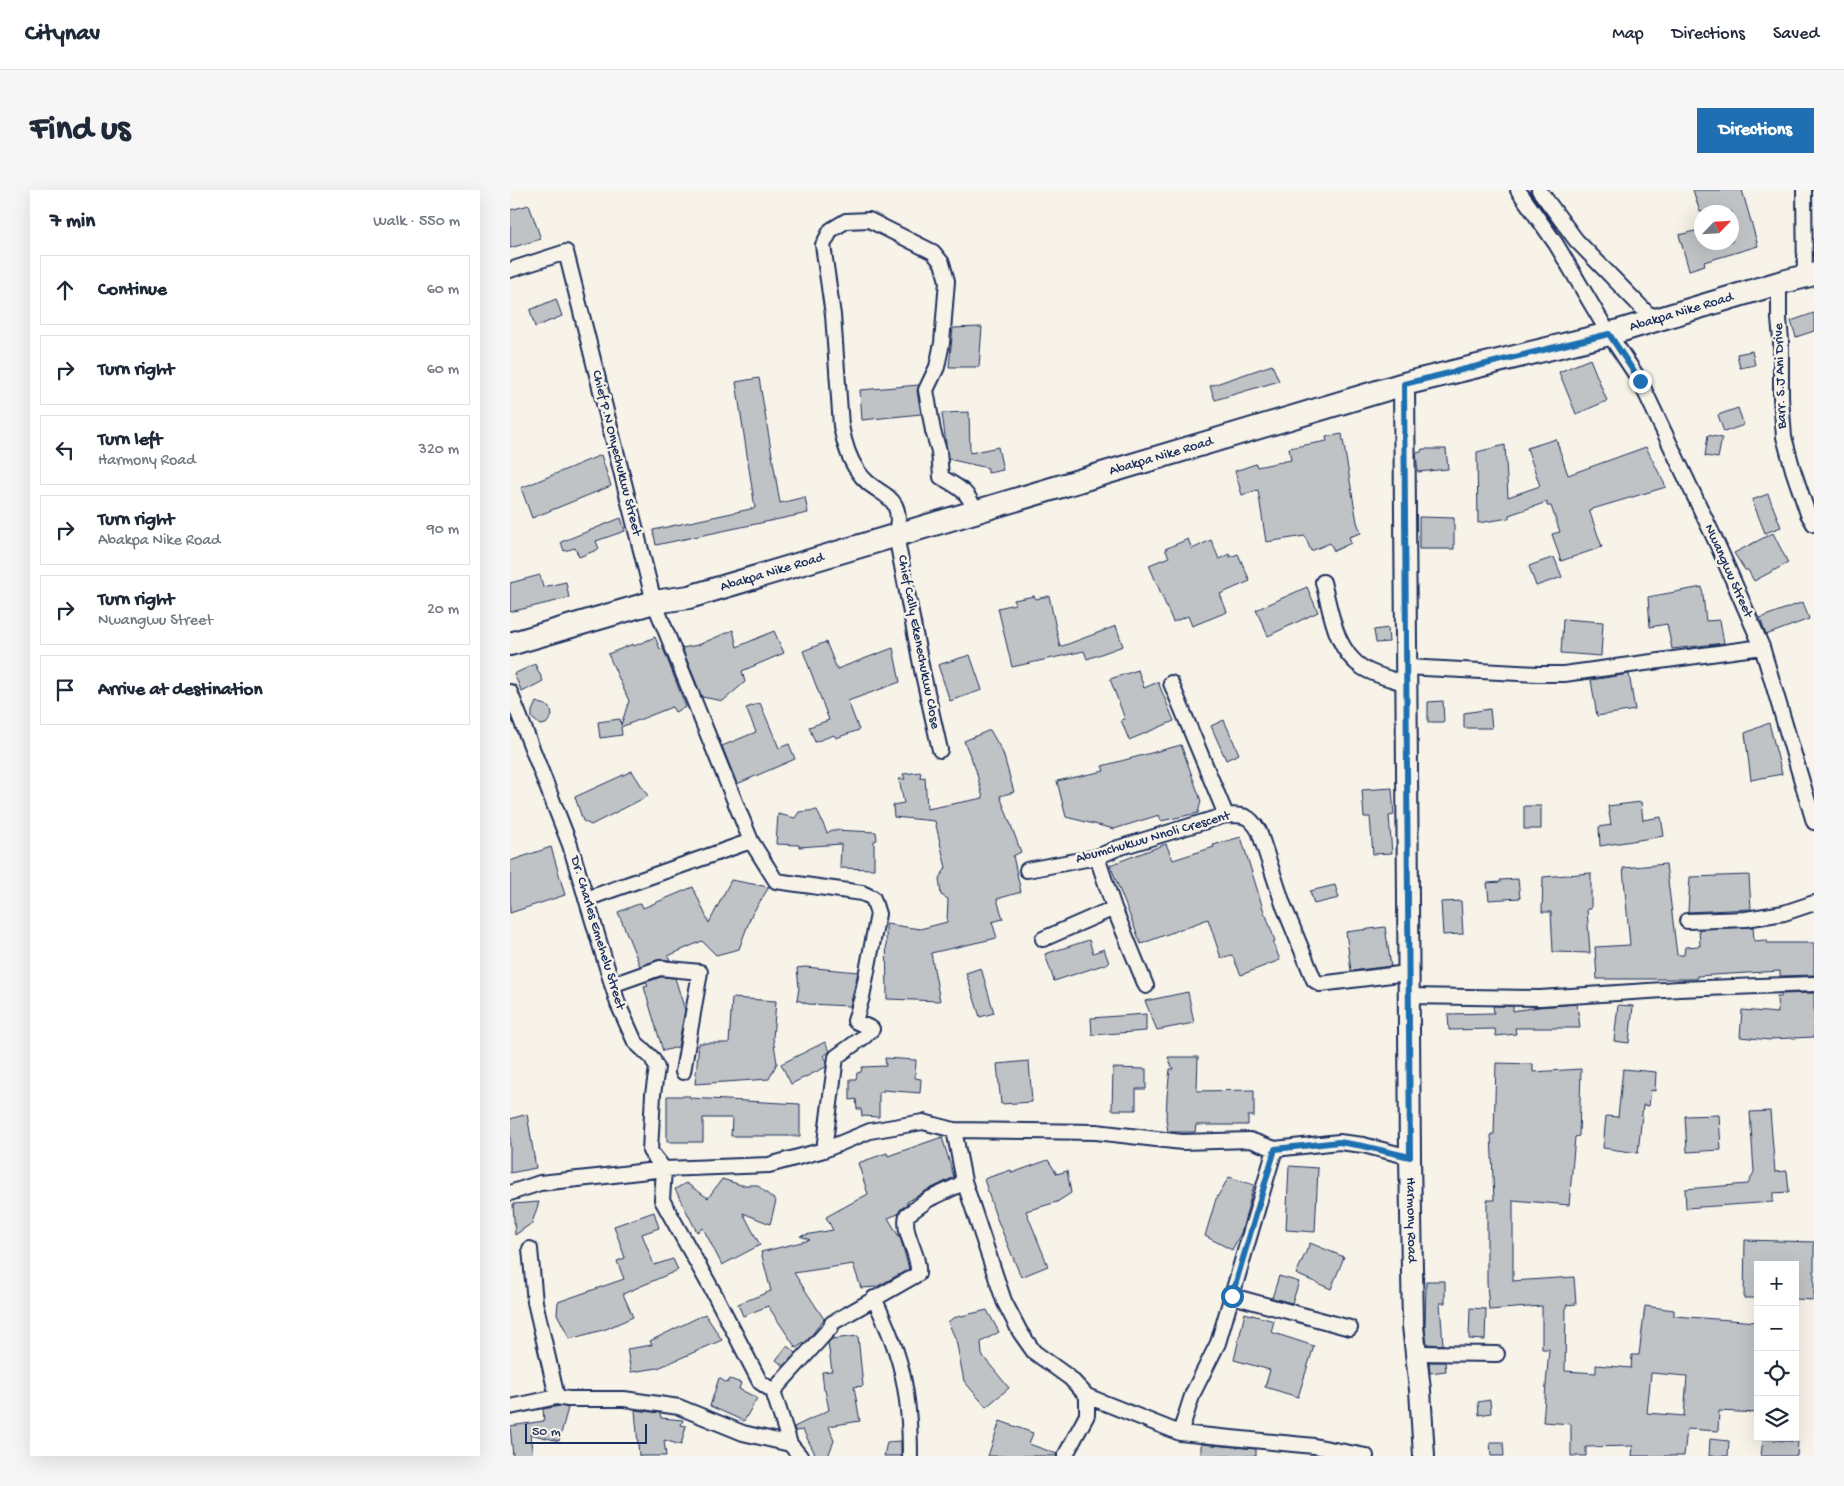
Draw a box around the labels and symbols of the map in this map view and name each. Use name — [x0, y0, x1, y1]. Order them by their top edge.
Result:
north arrow — [1694, 205, 1739, 250]
street label: Abakpa Nike Road — [1628, 288, 1737, 336]
street label: Barr. S.J Ani Drive — [1771, 322, 1791, 430]
street label: Chief P.N Onyechukwu Street — [587, 369, 645, 539]
route end — [1629, 370, 1652, 393]
street label: Abakpa Nike Road — [1107, 432, 1217, 480]
street label: Nwangwu Street — [1700, 522, 1757, 622]
street label: Abakpa Nike Road — [718, 548, 828, 596]
street label: Chief Cally Ekenechukwu Close — [893, 554, 943, 731]
street label: Abumchukwu Nnoli Crescent — [1074, 807, 1233, 868]
street label: Dr. Charles Emehelu Street — [565, 853, 629, 1013]
street label: Harmony Road — [1402, 1177, 1420, 1265]
route start — [1221, 1285, 1244, 1308]
scale bar — [525, 1421, 648, 1444]

